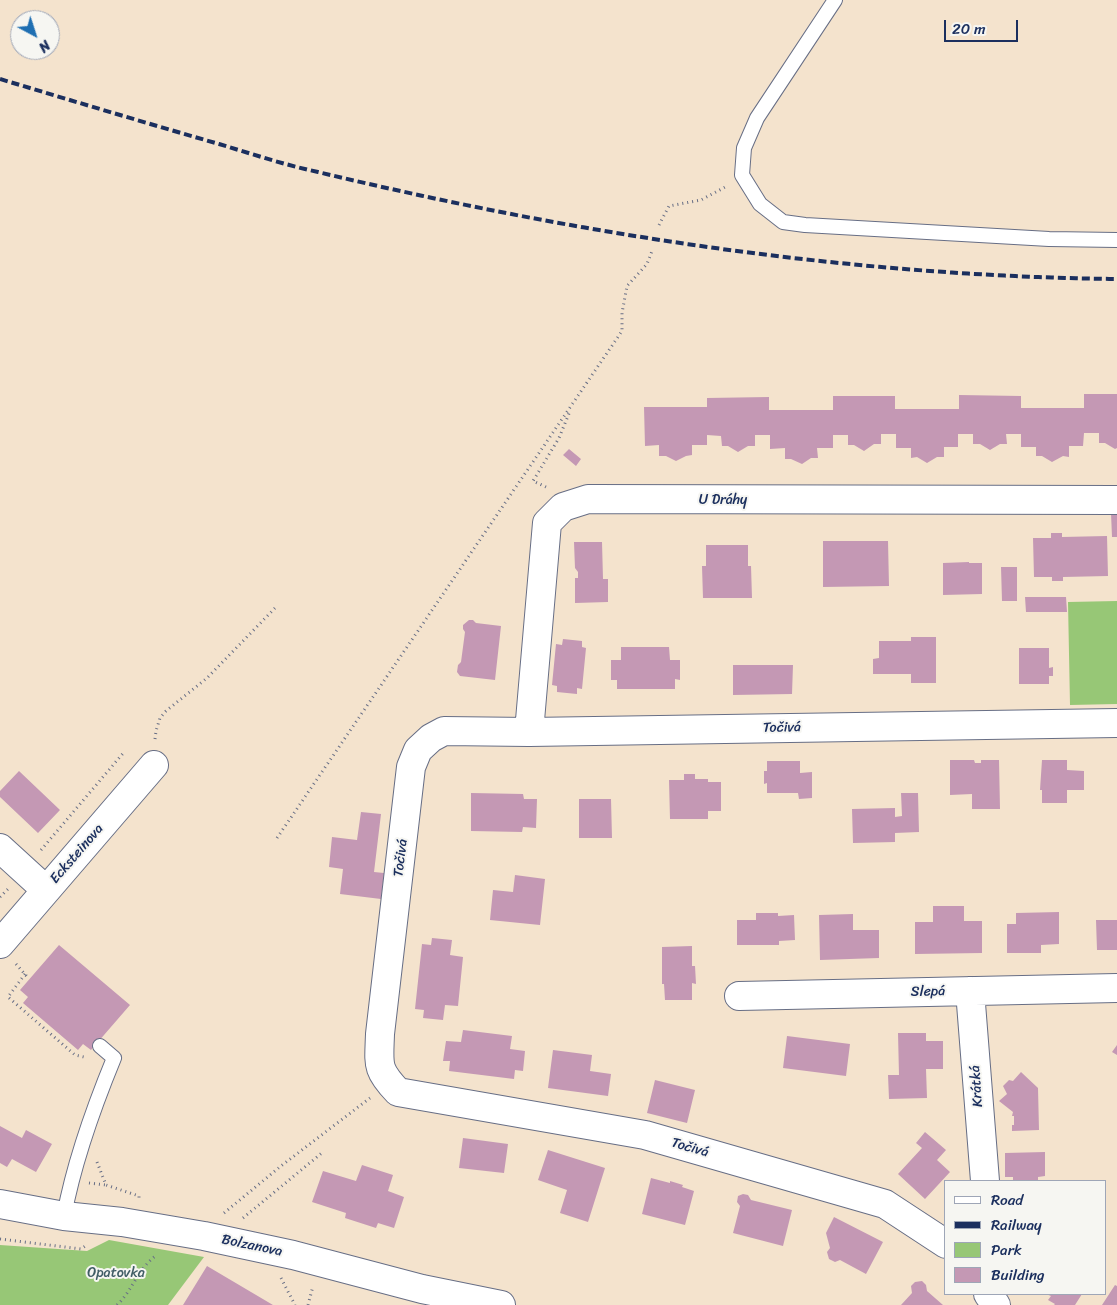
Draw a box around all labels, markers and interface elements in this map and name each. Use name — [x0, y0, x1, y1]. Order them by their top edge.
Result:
north arrow — [10, 10, 60, 60]
scale bar — [947, 10, 1021, 42]
text: 20 m — [952, 16, 986, 42]
text: N — [33, 33, 56, 59]
street label: U Dráhy — [699, 492, 747, 508]
street label: Točivá — [763, 719, 801, 737]
street label: Ecksteinova — [47, 821, 107, 887]
street label: Točivá — [390, 838, 412, 878]
street label: Slepá — [911, 983, 945, 1001]
street label: Krátká — [967, 1065, 987, 1107]
street label: Točivá — [669, 1135, 711, 1161]
legend — [944, 1180, 1107, 1295]
text: Road — [991, 1187, 1023, 1213]
text: Railway — [991, 1212, 1042, 1238]
street label: Bolzanova — [220, 1231, 284, 1261]
text: Park — [991, 1237, 1022, 1263]
text: Building — [991, 1262, 1045, 1288]
park label: Opatovka — [87, 1265, 145, 1281]

